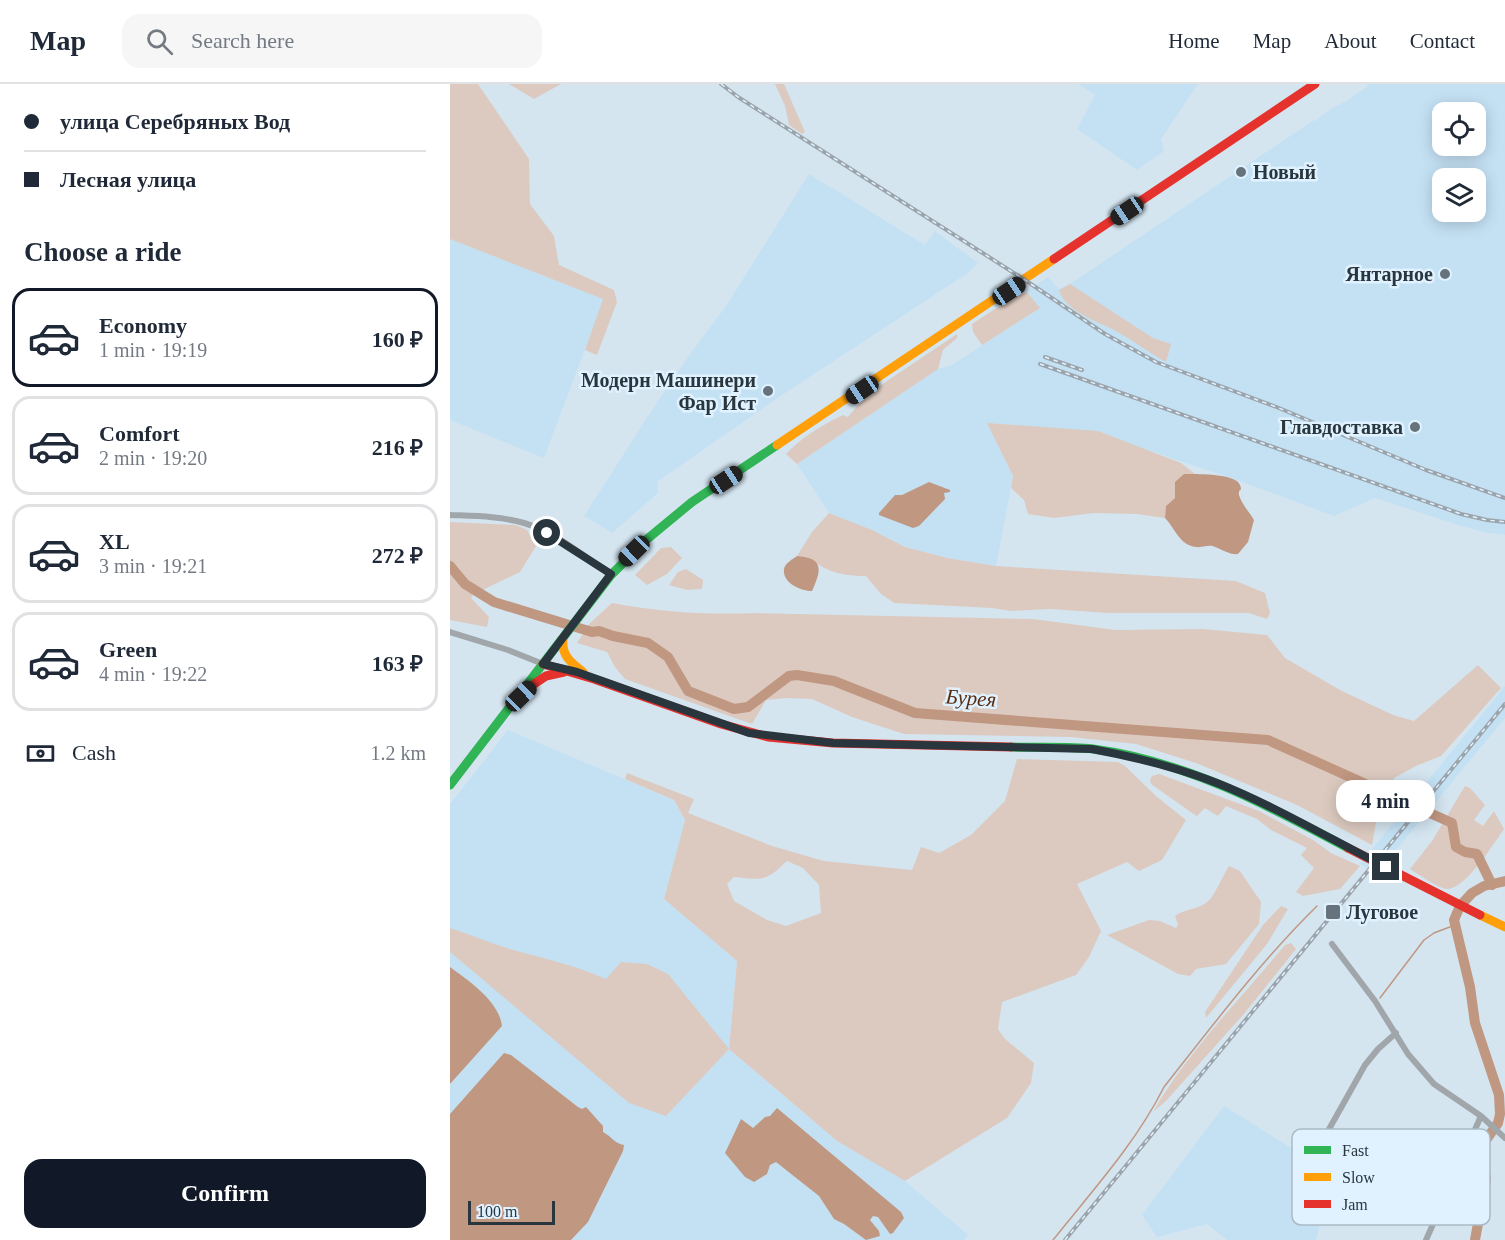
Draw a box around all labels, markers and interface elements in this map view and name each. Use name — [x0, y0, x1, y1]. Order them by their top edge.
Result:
search box — [122, 14, 542, 68]
text: Map — [30, 25, 86, 56]
icon: search — [143, 25, 176, 58]
text: Search here — [191, 28, 294, 53]
text: Home — [1168, 29, 1220, 53]
text: Map — [1253, 29, 1291, 53]
text: About — [1324, 29, 1377, 53]
text: Contact — [1410, 29, 1475, 53]
map controls — [1432, 102, 1486, 222]
button: locate — [1432, 102, 1486, 156]
text: улица Серебряных Вод — [60, 109, 290, 134]
place label: Новый — [1253, 161, 1316, 183]
marker: Новый — [1234, 165, 1248, 179]
text: Лесная улица — [60, 167, 196, 192]
button: layers — [1432, 168, 1486, 222]
car — [1107, 193, 1147, 229]
text: Choose a ride — [24, 237, 182, 267]
place label: Янтарное — [1345, 263, 1433, 286]
marker: Янтарное — [1438, 267, 1452, 281]
car — [989, 273, 1029, 309]
icon: car — [27, 311, 81, 365]
text: Economy — [99, 313, 187, 338]
text: 160 ₽ — [372, 327, 423, 352]
text: 1 min · 19:19 — [99, 339, 207, 361]
place label: Модерн Машинери Фар Ист — [581, 369, 756, 415]
car — [842, 372, 882, 408]
marker: Модерн Машинери Фар Ист — [761, 384, 775, 398]
place label: Главдоставка — [1280, 416, 1403, 438]
icon: car — [27, 419, 81, 473]
marker: Главдоставка — [1408, 420, 1422, 434]
text: Comfort — [99, 421, 180, 446]
text: 216 ₽ — [372, 435, 423, 460]
text: 2 min · 19:20 — [99, 447, 207, 469]
car — [706, 463, 746, 497]
route start — [533, 519, 560, 546]
icon: car — [27, 527, 81, 581]
text: XL — [99, 529, 130, 554]
car — [615, 532, 653, 570]
text: 272 ₽ — [372, 543, 423, 568]
text: 3 min · 19:21 — [99, 555, 207, 577]
icon: car — [27, 635, 81, 689]
text: Green — [99, 637, 157, 662]
text: 163 ₽ — [372, 651, 423, 676]
text: 4 min · 19:22 — [99, 663, 207, 685]
car — [502, 677, 540, 715]
water label: Бурея — [944, 684, 997, 712]
icon: cash — [24, 737, 57, 770]
text: Cash — [72, 740, 116, 765]
text: 1.2 km — [370, 742, 426, 764]
callout: 4 min — [1336, 780, 1436, 822]
text: 4 min — [1361, 790, 1410, 812]
route end — [1372, 853, 1399, 880]
place label: Луговое — [1346, 901, 1418, 924]
marker: Луговое — [1324, 903, 1342, 921]
legend — [1292, 1129, 1490, 1225]
text: Fast — [1342, 1142, 1369, 1159]
button: Confirm — [24, 1159, 426, 1228]
text: Slow — [1342, 1169, 1375, 1186]
text: Jam — [1342, 1196, 1368, 1213]
scale bar — [468, 1198, 555, 1226]
text: 100 m — [477, 1203, 517, 1220]

